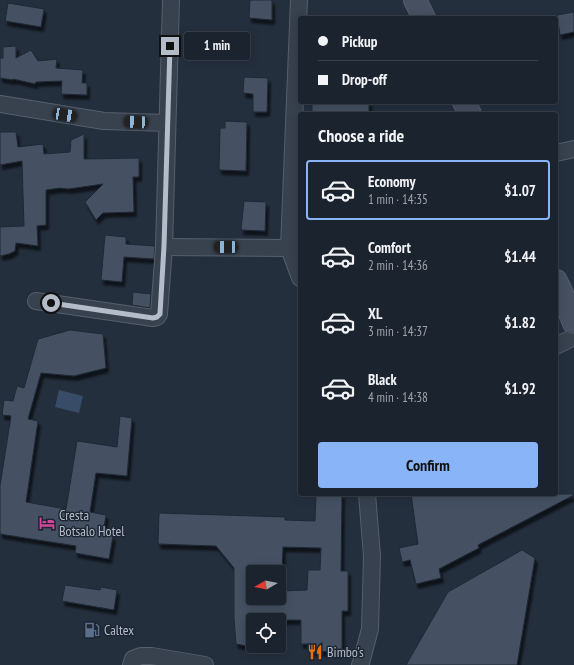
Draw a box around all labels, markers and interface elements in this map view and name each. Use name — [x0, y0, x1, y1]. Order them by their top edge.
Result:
callout: 1 min — [184, 32, 250, 60]
text: Pickup — [342, 32, 377, 51]
route end — [161, 37, 179, 55]
text: 1 min — [204, 37, 230, 54]
text: Drop-off — [342, 70, 387, 89]
car — [52, 107, 78, 123]
car — [124, 116, 148, 128]
text: Choose a ride — [318, 124, 404, 147]
icon: car — [320, 172, 356, 208]
text: Economy — [368, 172, 416, 191]
text: $1.07 — [504, 181, 536, 200]
text: 1 min · 14:35 — [368, 191, 428, 208]
icon: car — [320, 238, 356, 274]
text: Comfort — [368, 238, 411, 257]
car — [214, 241, 238, 253]
text: $1.44 — [504, 247, 536, 266]
text: 2 min · 14:36 — [368, 257, 428, 274]
route start — [42, 294, 60, 312]
icon: car — [320, 304, 356, 340]
text: XL — [368, 304, 382, 323]
text: $1.82 — [504, 313, 536, 332]
text: 3 min · 14:37 — [368, 323, 428, 340]
icon: car — [320, 370, 356, 406]
text: Black — [368, 370, 397, 389]
text: $1.92 — [504, 379, 536, 398]
text: 4 min · 14:38 — [368, 389, 428, 406]
button: Confirm — [318, 442, 538, 488]
place label: Cresta Botsalo Hotel — [59, 506, 125, 540]
hotel icon: Cresta Botsalo Hotel — [38, 514, 56, 532]
north arrow — [246, 565, 286, 605]
map controls — [246, 565, 286, 653]
button: locate — [246, 613, 286, 653]
fuel station icon: Caltex — [83, 621, 101, 639]
place label: Caltex — [104, 621, 134, 639]
restaurant icon: Bimbo's — [306, 643, 324, 661]
place label: Bimbo's — [327, 643, 364, 661]

